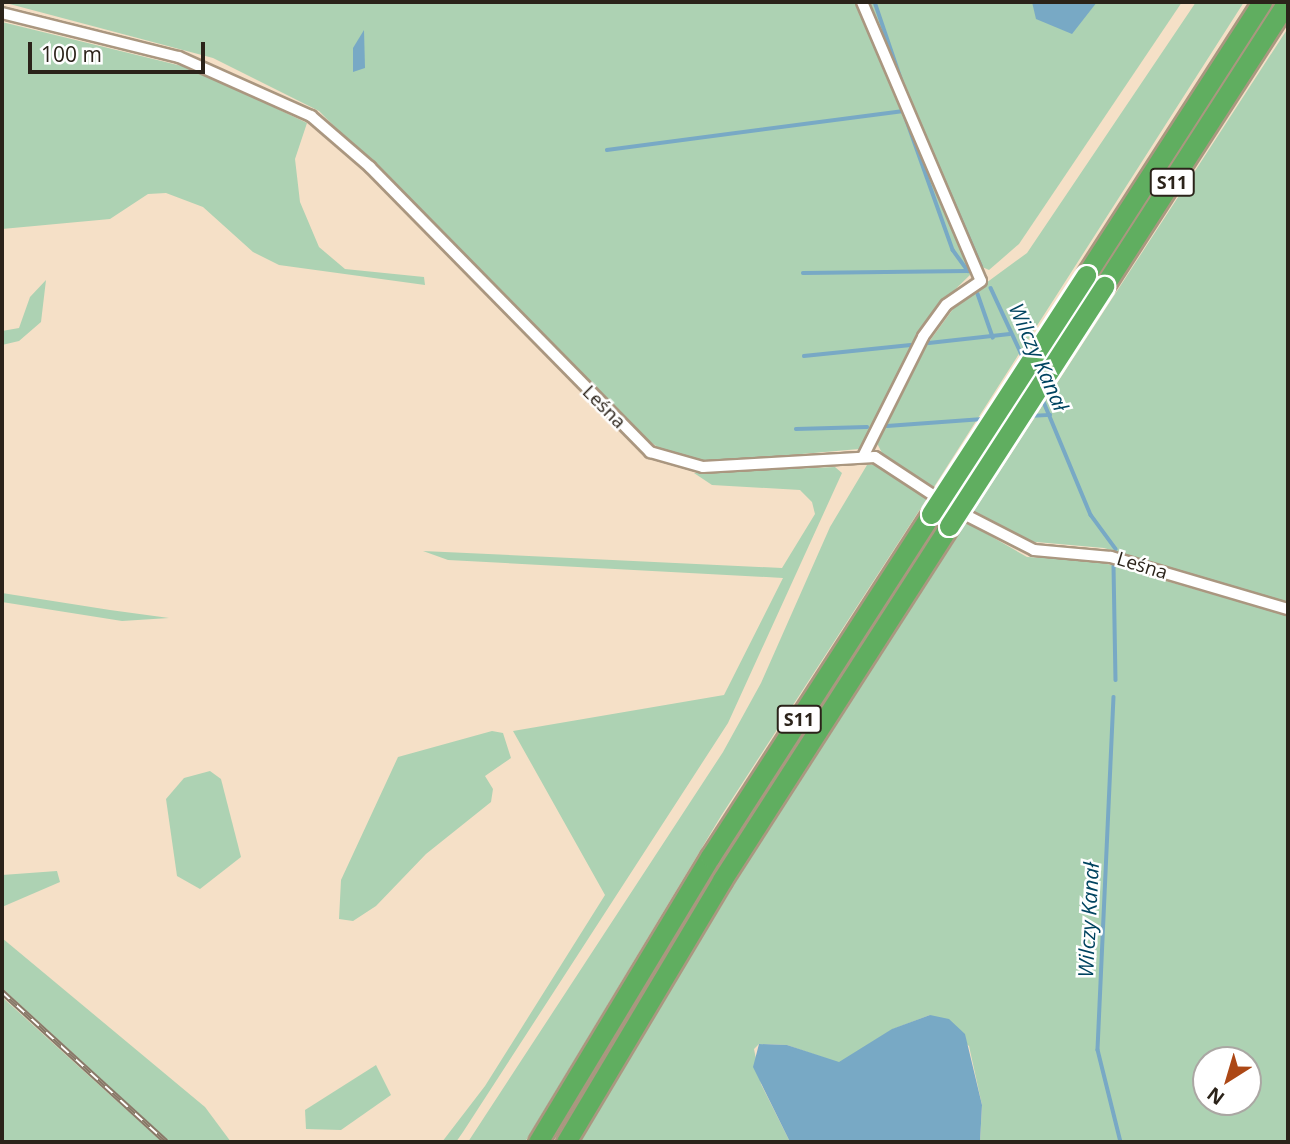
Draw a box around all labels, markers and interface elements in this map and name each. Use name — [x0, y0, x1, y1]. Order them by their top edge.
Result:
scale bar — [32, 28, 208, 72]
text: 100 m — [41, 40, 102, 68]
road number: S11 — [1149, 168, 1195, 196]
water label: Wilczy Kanał — [1004, 299, 1074, 415]
street label: Leśna — [578, 381, 630, 433]
street label: Leśna — [1114, 548, 1170, 584]
road number: S11 — [776, 704, 822, 734]
water label: Wilczy Kanał — [1072, 862, 1104, 978]
north arrow — [1192, 1046, 1262, 1116]
text: N — [1202, 1081, 1230, 1111]

